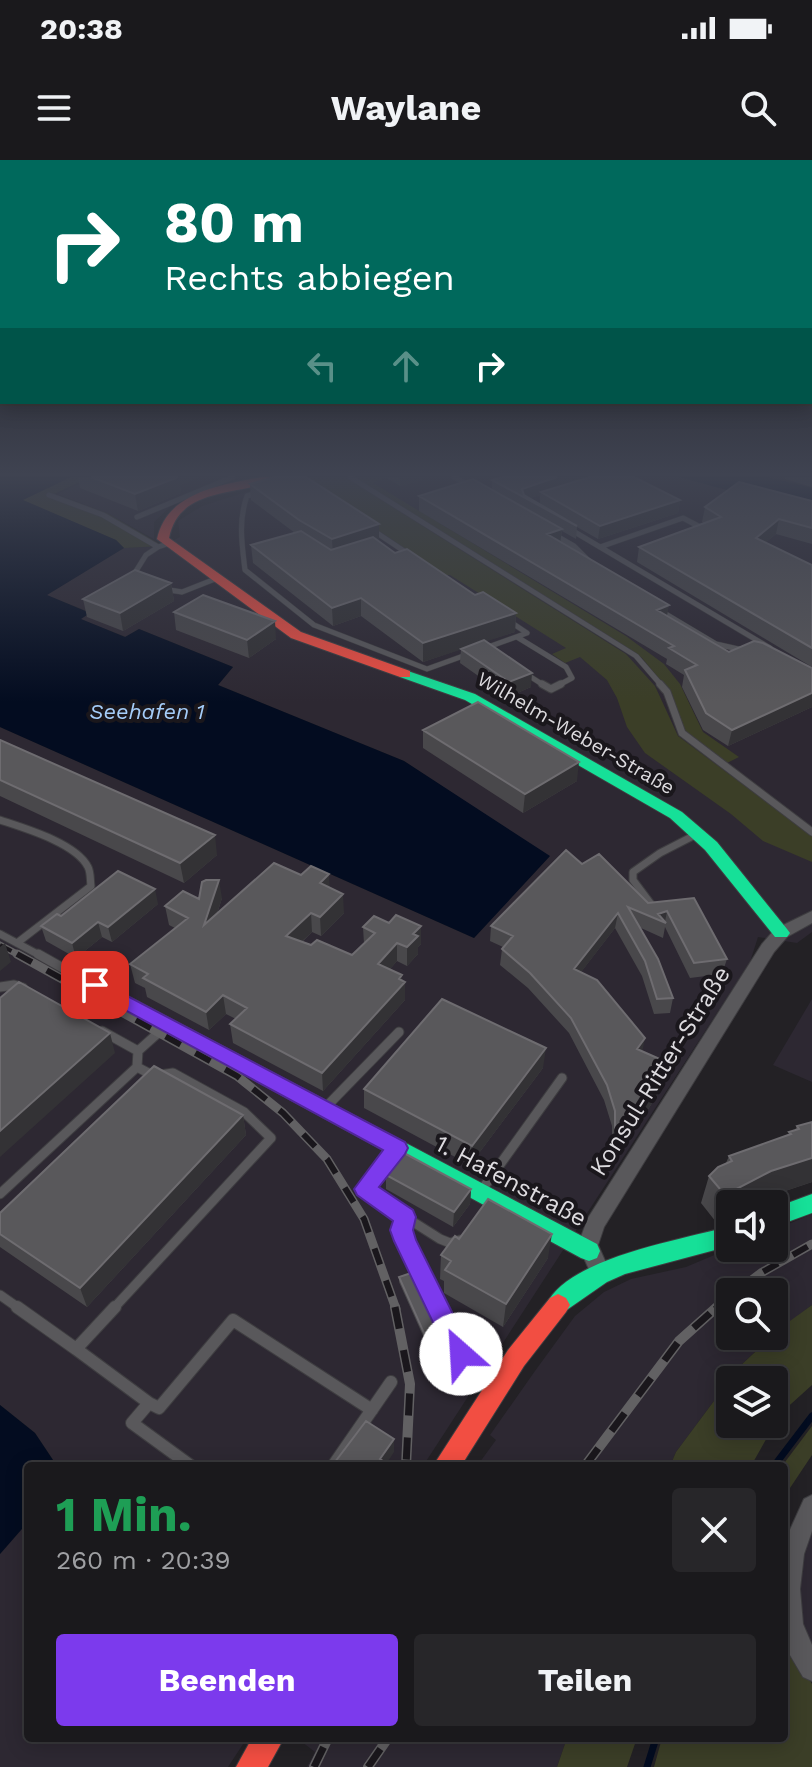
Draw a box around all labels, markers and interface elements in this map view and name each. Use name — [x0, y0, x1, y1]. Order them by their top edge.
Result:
text: 20:38 — [40, 11, 123, 46]
icon: menu — [32, 86, 76, 130]
icon: search — [736, 86, 780, 130]
text: Waylane — [331, 87, 481, 129]
text: 80 m — [164, 190, 304, 256]
icon: right — [32, 192, 136, 296]
text: Rechts abbiegen — [164, 257, 455, 299]
icon: left — [300, 344, 344, 388]
icon: ahead — [384, 344, 428, 388]
icon: right — [468, 344, 512, 388]
street label: Wilhelm-Weber-Straße — [473, 667, 679, 799]
water label: Seehafen 1 — [89, 699, 205, 724]
pin — [61, 951, 129, 1019]
street label: Konsul-Ritter-Straße — [584, 961, 736, 1181]
icon: arrive — [73, 963, 117, 1007]
street label: 1. Hafenstraße — [431, 1129, 591, 1233]
map controls — [716, 1190, 788, 1438]
button: sound — [716, 1190, 788, 1262]
button: search — [716, 1278, 788, 1350]
position arrow — [419, 1312, 503, 1396]
button: layers — [716, 1366, 788, 1438]
text: 1 Min. — [56, 1486, 192, 1543]
button: close — [672, 1488, 756, 1572]
text: 260 m · 20:39 — [56, 1545, 231, 1575]
button: Beenden — [56, 1634, 398, 1726]
button: Teilen — [414, 1634, 756, 1726]

